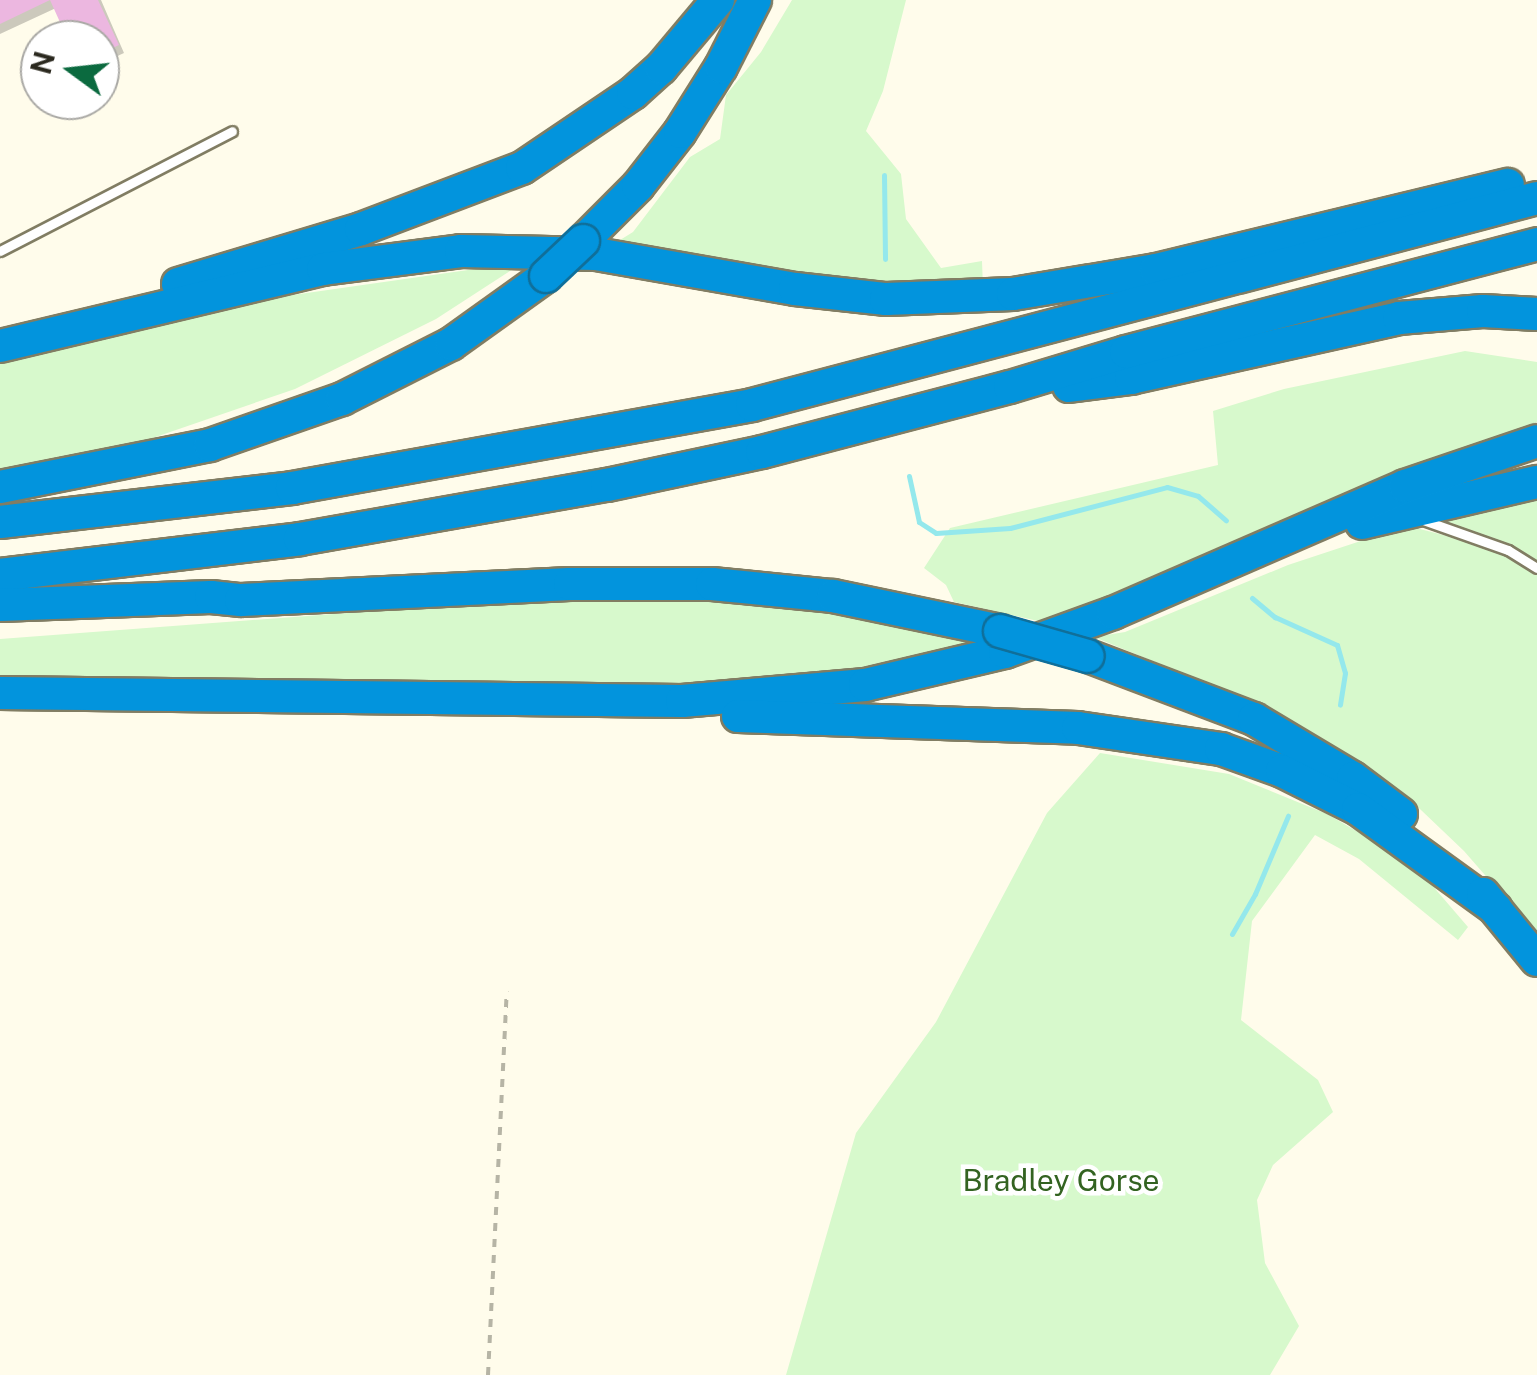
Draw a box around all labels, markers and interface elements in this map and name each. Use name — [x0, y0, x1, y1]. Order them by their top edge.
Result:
north arrow — [20, 20, 120, 120]
text: N — [24, 48, 61, 77]
park label: Bradley Gorse — [962, 1162, 1160, 1198]

